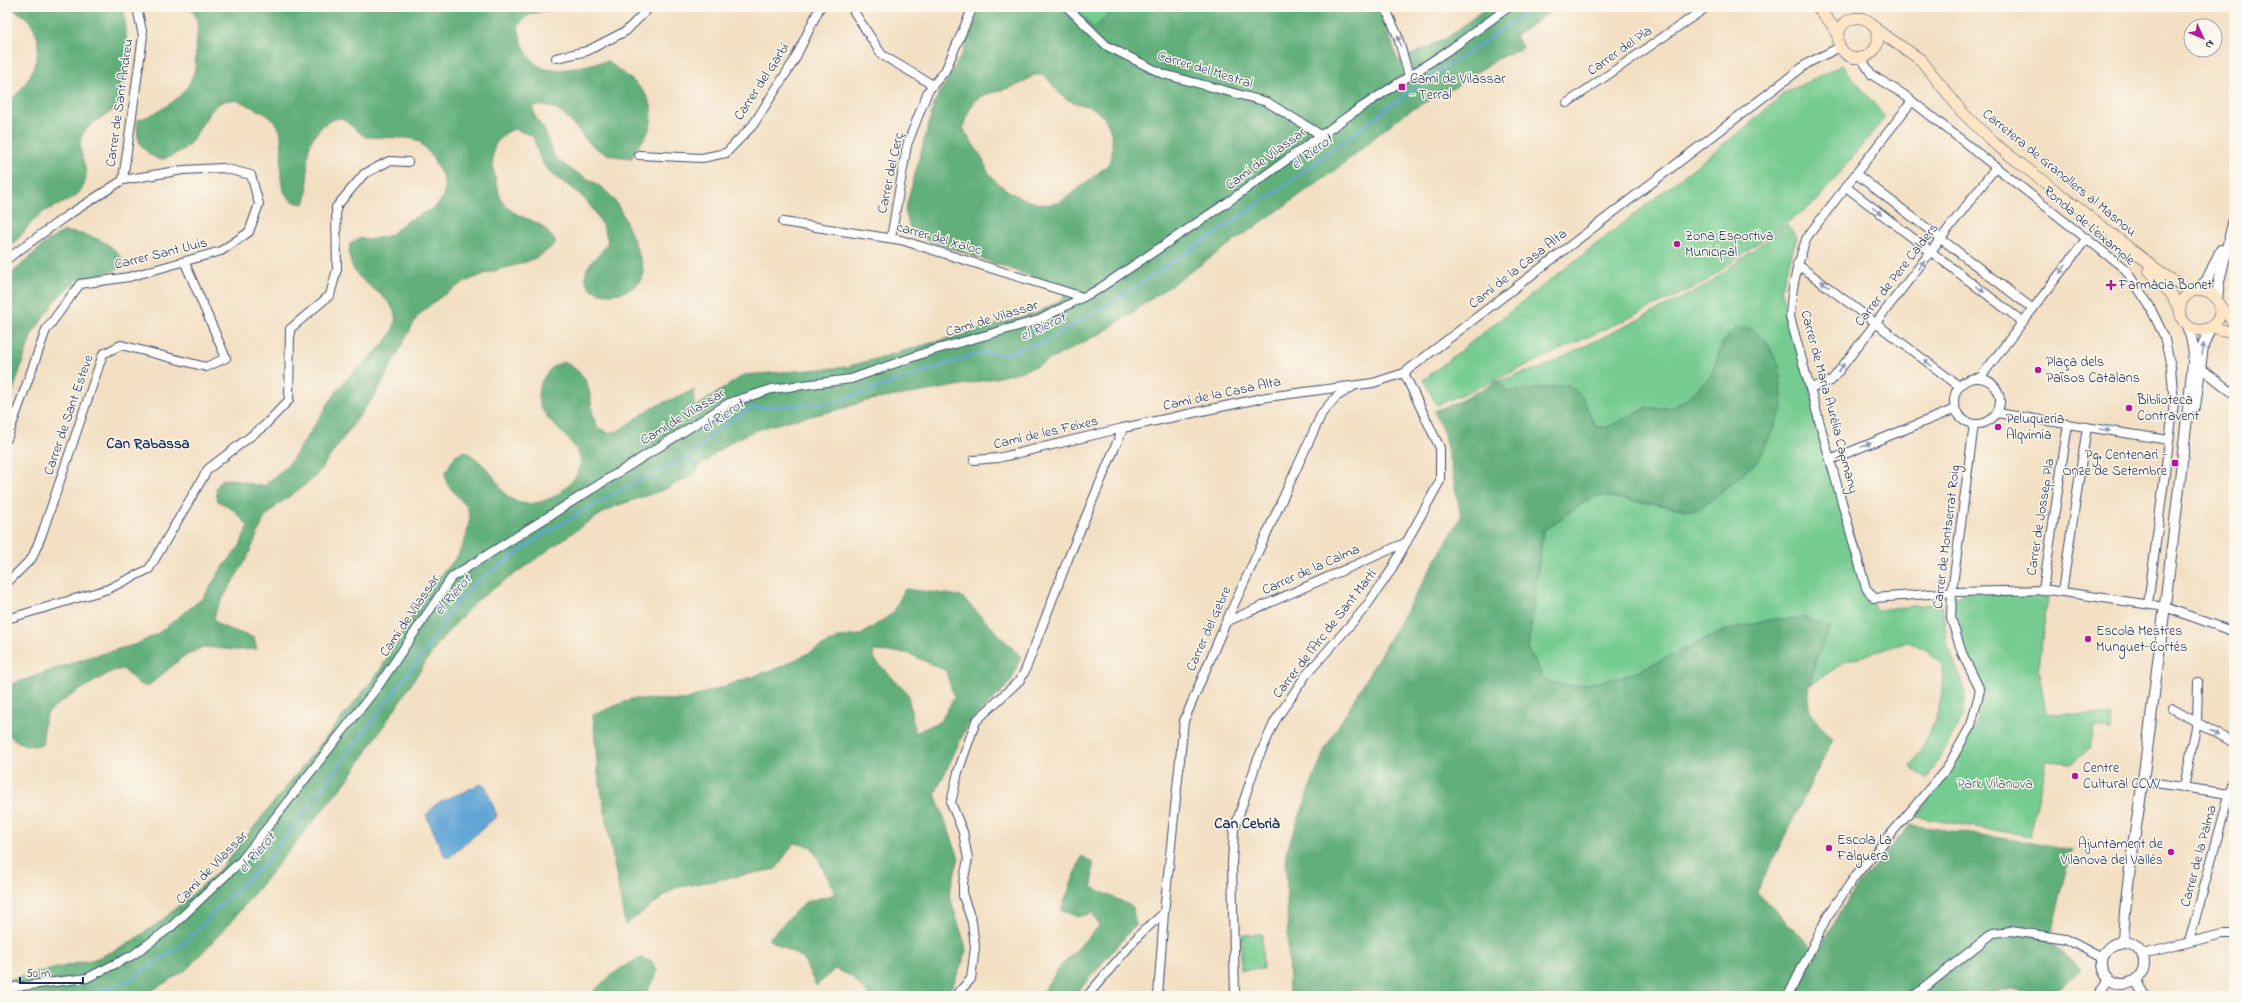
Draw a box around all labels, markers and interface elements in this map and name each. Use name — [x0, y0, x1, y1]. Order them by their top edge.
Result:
north arrow — [2183, 18, 2223, 58]
street label: Carrer del Pla — [1583, 21, 1657, 81]
one-way arrow — [1396, 35, 1402, 47]
text: N — [2201, 36, 2218, 52]
street label: Carrer de Sant Andreu — [101, 37, 139, 168]
street label: Carrer del Garbí — [729, 39, 795, 125]
street label: Carrer del Mestral — [1155, 46, 1255, 94]
place label: Camí de Vilassar - Terral — [1410, 69, 1506, 106]
marker: Camí de Vilassar - Terral — [1397, 82, 1407, 92]
street label: Carretera de Granollers al Masnou — [1977, 104, 2141, 242]
street label: Camí de Vilassar — [1221, 122, 1311, 196]
water label: el Rierot — [1286, 128, 1339, 175]
street label: Carrer del Cerç — [872, 130, 910, 216]
street label: Ronda de L'eixample — [2038, 181, 2140, 271]
one-way arrow — [1871, 206, 1882, 215]
street label: carrer del Xaloc — [894, 217, 985, 261]
street label: Carrer de Pere Calders — [1850, 219, 1944, 331]
street label: Camí de la Casa Alta — [1464, 224, 1572, 314]
place label: Zona Esportiva Municipal — [1685, 226, 1773, 263]
street label: Carrer Sant Lluis — [112, 232, 210, 276]
marker: Zona Esportiva Municipal — [1672, 239, 1682, 249]
one-way arrow — [1917, 260, 1925, 271]
one-way arrow — [2059, 263, 2067, 274]
place label: Farmàcia Bonet — [2118, 275, 2213, 296]
one-way arrow — [1819, 280, 1830, 289]
marker: Farmàcia Bonet — [2106, 280, 2116, 290]
one-way arrow — [1975, 285, 1985, 293]
street label: Camí de Vilassar — [943, 295, 1041, 343]
water label: el Rierot — [1017, 306, 1071, 347]
street label: Carrer de Maria Aurèlia Capmany — [1793, 308, 1864, 496]
one-way arrow — [2200, 343, 2206, 355]
street label: Carrer de Sant Esteve — [39, 351, 100, 478]
place label: Plaça dels Països Catalans — [2046, 352, 2140, 389]
one-way arrow — [1923, 359, 1934, 367]
one-way arrow — [1837, 363, 1845, 373]
marker: Plaça dels Països Catalans — [2033, 365, 2043, 375]
street label: Camí de la Casa Alta — [1161, 371, 1283, 417]
street label: Camí de Vilassar — [637, 383, 730, 451]
place label: Biblioteca Contravent — [2136, 390, 2199, 427]
water label: el Rierot — [697, 392, 751, 439]
marker: Biblioteca Contravent — [2124, 403, 2134, 413]
place label: Peluqueria Alqvimia — [2006, 409, 2064, 446]
street label: Camí de les Feixes — [992, 411, 1100, 455]
marker: Peluqueria Alqvimia — [1993, 422, 2003, 432]
one-way arrow — [2099, 427, 2111, 433]
district label: Can Rabassa — [106, 433, 190, 455]
one-way arrow — [1861, 442, 1872, 448]
place label: Pg. Centenari - Onze de Setembre — [2063, 445, 2168, 482]
street label: Carrer de Jossep Pla — [2021, 457, 2061, 577]
marker: Pg. Centenari - Onze de Setembre — [2170, 458, 2180, 468]
street label: Carrer de Montserrat Roig — [1928, 464, 1967, 610]
street label: Carrer de la Calma — [1259, 539, 1363, 601]
street label: Carrer de l'Arc de Sant Martí — [1268, 564, 1383, 703]
water label: el Rierot — [429, 568, 478, 620]
street label: Camí de Vilassar — [375, 570, 446, 662]
street label: Carrer del Gebre — [1181, 582, 1237, 675]
place label: Escola Mestres Munguet-Cortés — [2096, 621, 2187, 659]
marker: Escola Mestres Munguet-Cortés — [2083, 634, 2093, 644]
one-way arrow — [2209, 729, 2221, 736]
place label: Centre Cultural CCVV — [2083, 758, 2160, 795]
marker: Centre Cultural CCVV — [2070, 771, 2080, 781]
park label: Park Vilanova — [1957, 774, 2033, 795]
street label: Carrer de la Palma — [2175, 803, 2223, 909]
district label: Can Cebrià — [1214, 813, 1280, 835]
street label: Camí de Vilassar — [171, 826, 253, 910]
water label: el Rierot — [233, 826, 282, 878]
place label: Escola La Falguera — [1836, 830, 1892, 868]
place label: Ajuntament de Vilanova del Vallès — [2059, 834, 2164, 871]
marker: Escola La Falguera — [1824, 843, 1834, 853]
marker: Ajuntament de Vilanova del Vallès — [2166, 847, 2176, 857]
scale bar — [20, 959, 83, 985]
text: 50 m — [26, 965, 50, 983]

